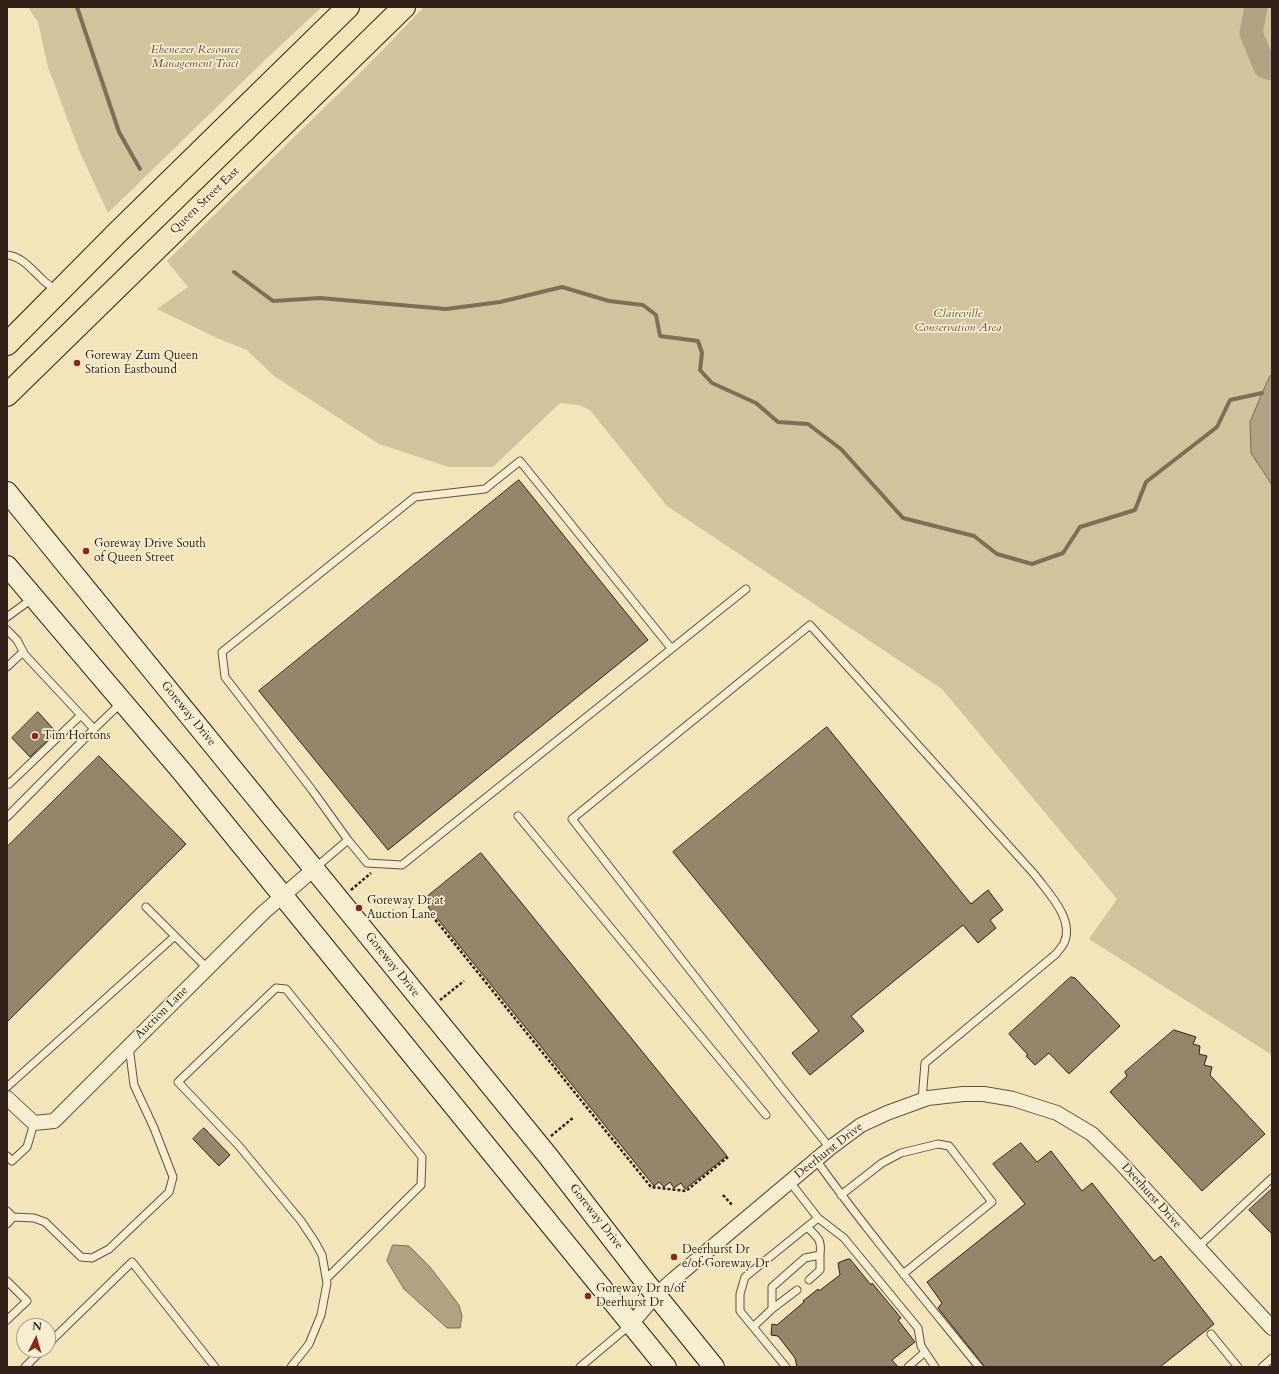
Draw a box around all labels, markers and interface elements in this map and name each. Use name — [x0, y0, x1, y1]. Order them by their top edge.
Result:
park label: Ebenezer Resource Management Tract — [151, 43, 239, 71]
street label: Queen Street East — [167, 164, 243, 238]
park label: Claireville Conservation Area — [915, 307, 1001, 335]
place label: Goreway Zum Queen Station Eastbound — [85, 349, 198, 377]
marker: Goreway Zum Queen Station Eastbound — [72, 358, 82, 368]
place label: Goreway Drive South of Queen Street — [94, 537, 206, 565]
marker: Goreway Drive South of Queen Street — [81, 546, 91, 556]
street label: Goreway Drive — [157, 679, 219, 749]
place label: Tim Hortons — [43, 729, 111, 743]
marker: Tim Hortons — [30, 731, 40, 741]
place label: Goreway Dr at Auction Lane — [367, 894, 444, 922]
marker: Goreway Dr at Auction Lane — [354, 903, 364, 913]
street label: Goreway Drive — [361, 930, 423, 1000]
street label: Auction Lane — [133, 984, 191, 1042]
street label: Deerhurst Drive — [792, 1120, 866, 1182]
street label: Deerhurst Drive — [1118, 1160, 1184, 1232]
street label: Goreway Drive — [566, 1181, 626, 1253]
place label: Deerhurst Dr e/of Goreway Dr — [682, 1243, 769, 1271]
marker: Deerhurst Dr e/of Goreway Dr — [669, 1252, 679, 1262]
place label: Goreway Dr n/of Deerhurst Dr — [596, 1282, 684, 1310]
marker: Goreway Dr n/of Deerhurst Dr — [583, 1291, 593, 1301]
north arrow — [16, 1318, 56, 1358]
text: N — [32, 1319, 42, 1334]

